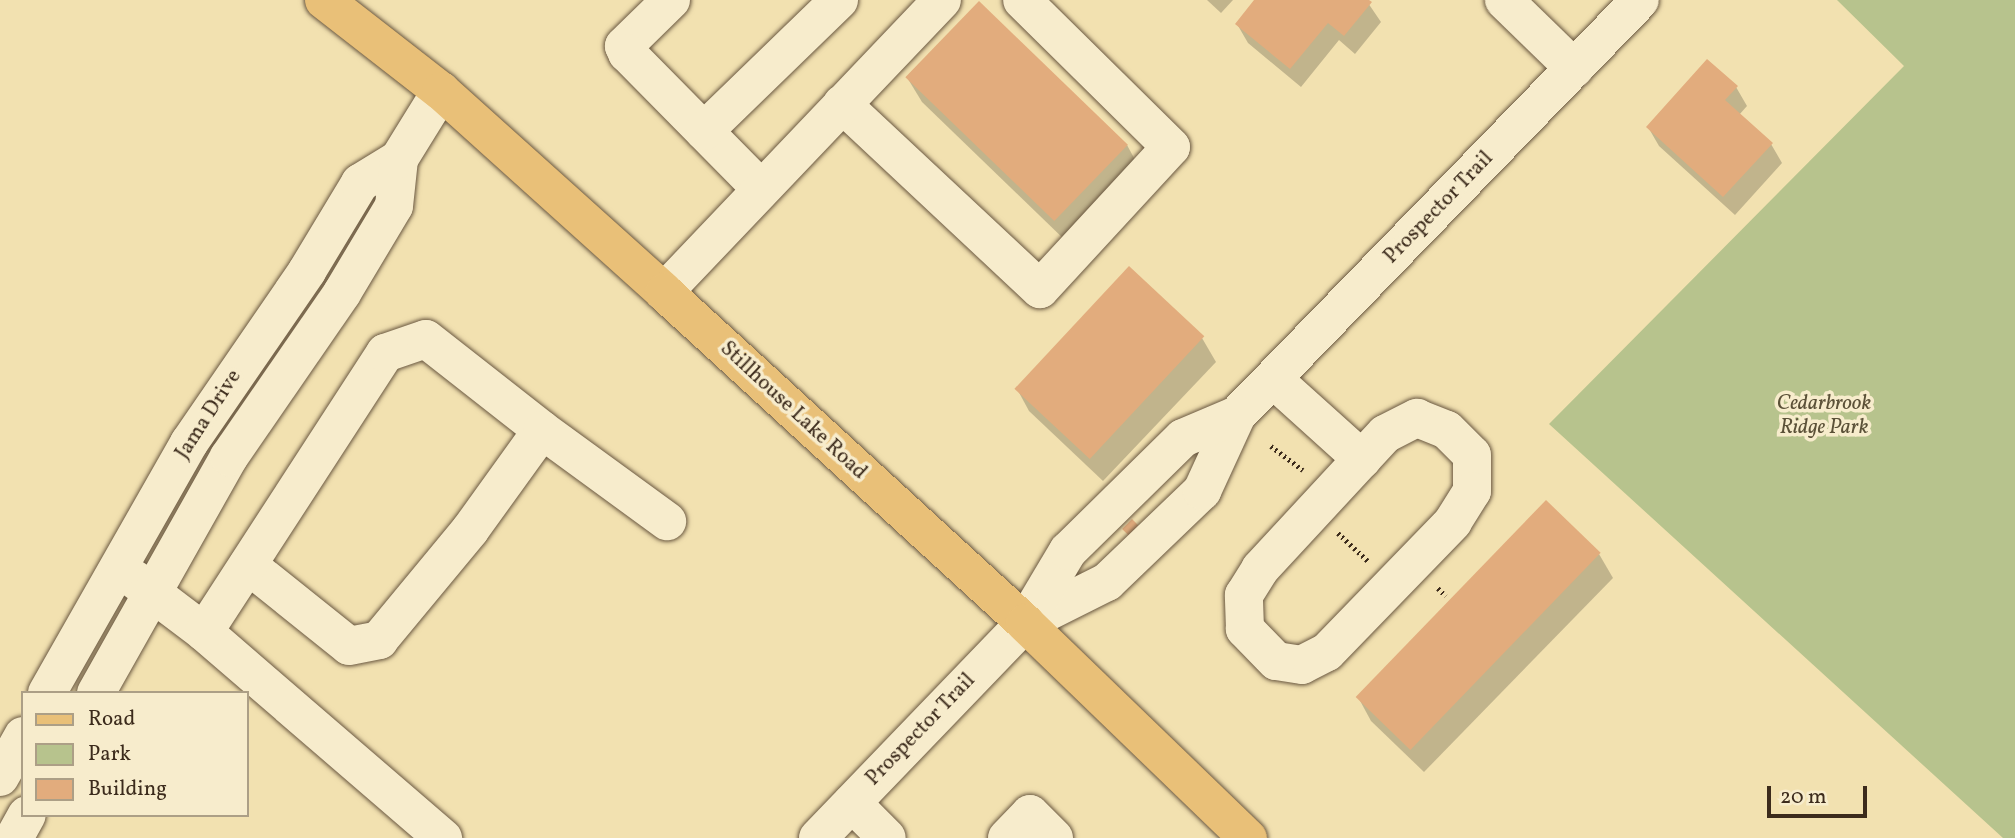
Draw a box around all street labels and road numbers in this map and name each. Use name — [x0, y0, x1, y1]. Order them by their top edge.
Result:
street label: Prospector Trail — [1379, 146, 1499, 270]
street label: Stillhouse Lake Road — [714, 337, 872, 485]
street label: Jama Drive — [171, 365, 247, 465]
street label: Prospector Trail — [861, 668, 981, 792]

